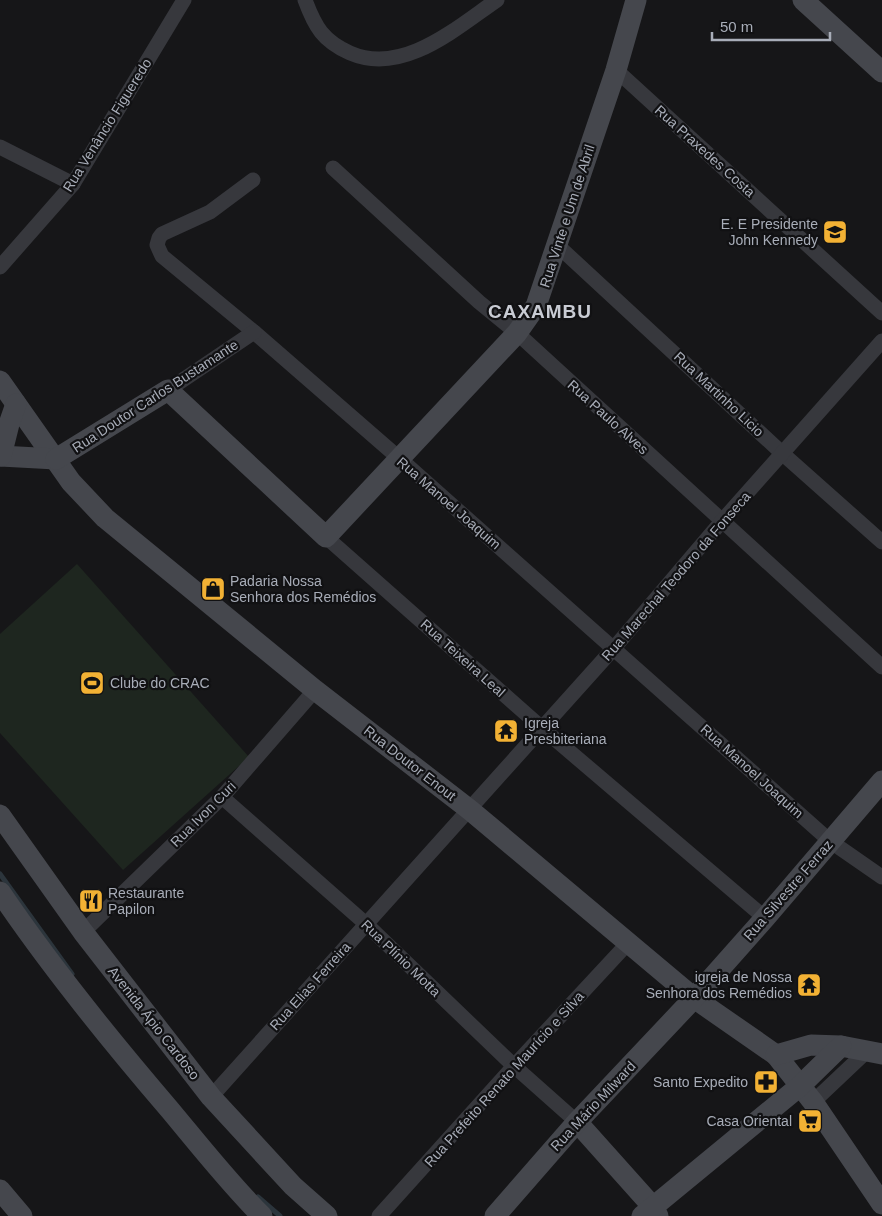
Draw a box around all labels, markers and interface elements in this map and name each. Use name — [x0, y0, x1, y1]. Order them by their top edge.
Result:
scale bar — [712, 10, 830, 42]
text: 50 m — [720, 18, 753, 35]
street label: Rua Venâncio Figueredo — [59, 55, 155, 195]
street label: Rua Praxedes Costa — [652, 102, 759, 200]
street label: Rua Vinte e Um de Abril — [536, 143, 598, 289]
place label: E. E Presidente John Kennedy — [721, 216, 818, 248]
school or university icon: E. E Presidente John Kennedy — [822, 219, 848, 245]
district label: CAXAMBU — [488, 301, 592, 322]
street label: Rua Doutor Carlos Bustamante — [69, 336, 241, 456]
street label: Rua Martinho Licio — [671, 348, 767, 440]
street label: Rua Paulo Alves — [564, 377, 652, 457]
street label: Rua Manoel Joaquim — [394, 454, 504, 552]
street label: Rua Marechal Teodoro da Fonseca — [598, 488, 754, 664]
place label: Padaria Nossa Senhora dos Remédios — [230, 573, 376, 605]
shop icon: Padaria Nossa Senhora dos Remédios — [200, 576, 226, 602]
street label: Rua Teixeira Leal — [418, 616, 508, 700]
sports icon: Clube do CRAC — [79, 670, 105, 696]
place label: Clube do CRAC — [110, 675, 210, 691]
place label: Igreja Presbiteriana — [524, 715, 607, 747]
temple icon: Igreja Presbiteriana — [493, 718, 519, 744]
street label: Rua Manoel Joaquim — [697, 721, 807, 821]
street label: Rua Doutor Enout — [361, 722, 459, 804]
street label: Rua Ivon Curi — [167, 778, 239, 850]
street label: Rua Silvestre Ferraz — [740, 837, 836, 943]
place label: Restaurante Papilon — [108, 885, 184, 917]
restaurant icon: Restaurante Papilon — [78, 888, 104, 914]
street label: Rua Plínio Motta — [358, 916, 444, 1000]
street label: Rua Elias Ferreira — [266, 939, 354, 1033]
street label: Avenida Ápio Cardoso — [105, 963, 203, 1083]
place label: igreja de Nossa Senhora dos Remédios — [646, 969, 792, 1001]
temple icon: igreja de Nossa Senhora dos Remédios — [796, 972, 822, 998]
street label: Rua Prefeito Renato Maurício e Silva — [421, 988, 587, 1170]
street label: Rua Mário Milward — [547, 1058, 639, 1154]
pharmacy icon: Santo Expedito — [753, 1069, 779, 1095]
place label: Santo Expedito — [653, 1074, 748, 1090]
supermarket icon: Casa Oriental — [797, 1108, 823, 1134]
place label: Casa Oriental — [706, 1113, 792, 1129]

